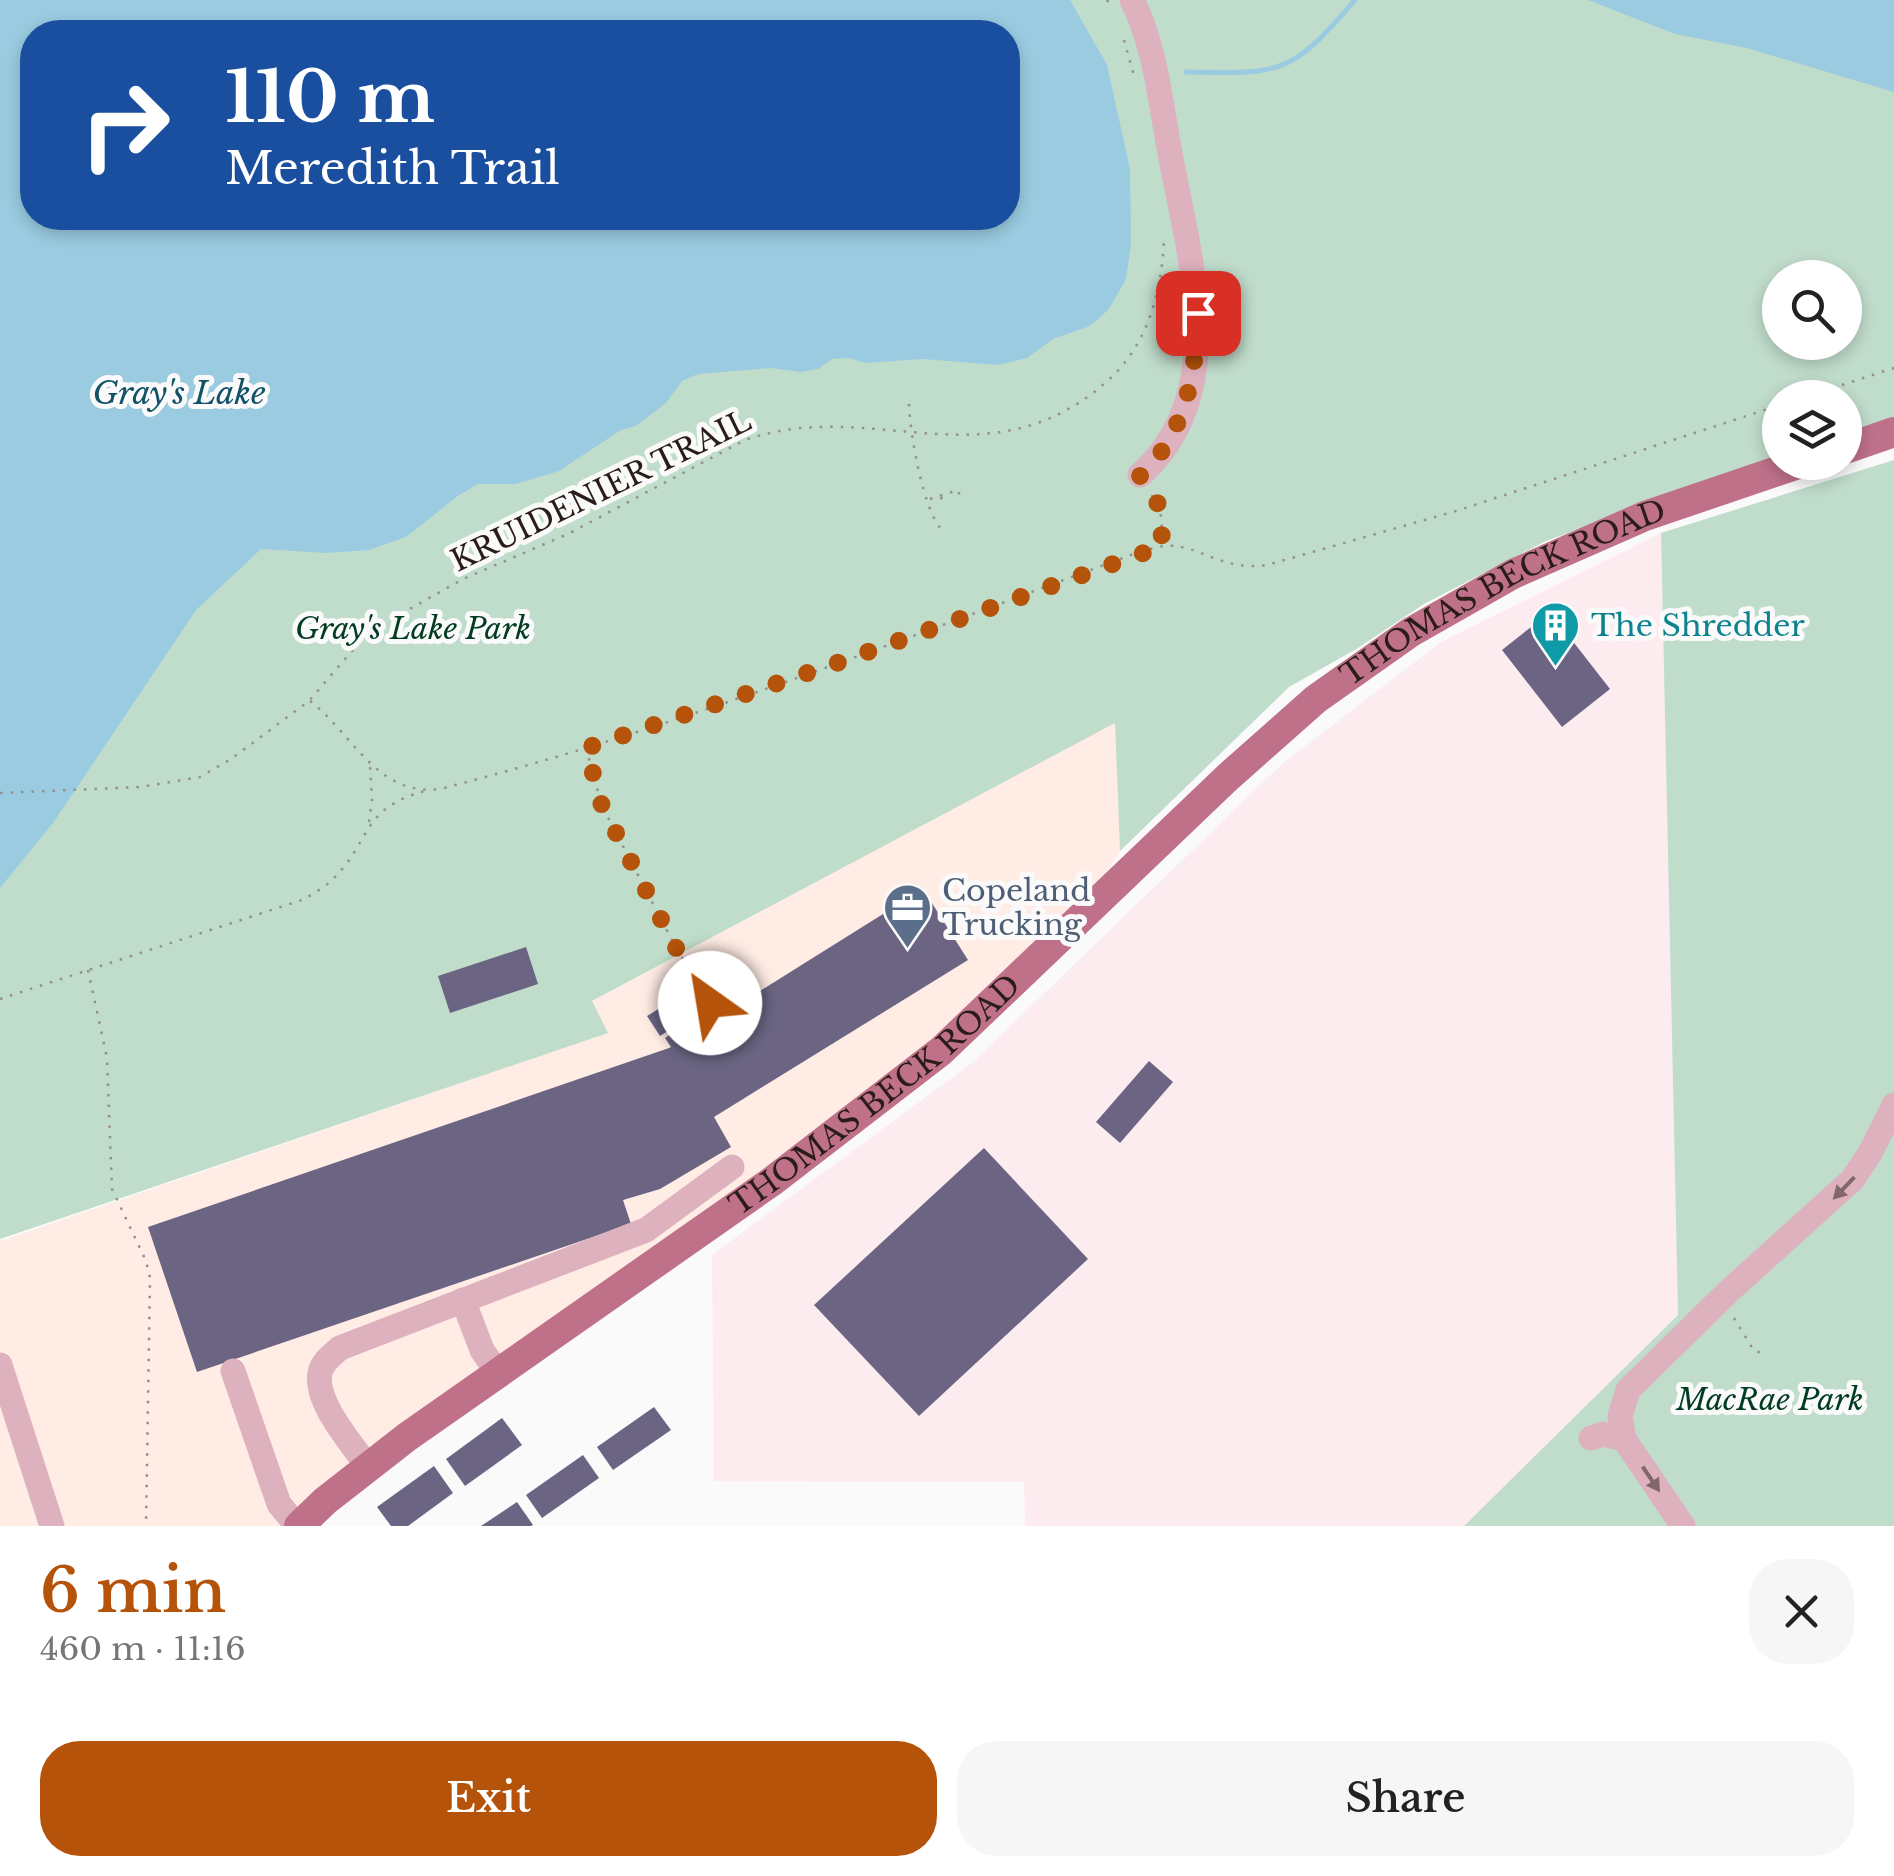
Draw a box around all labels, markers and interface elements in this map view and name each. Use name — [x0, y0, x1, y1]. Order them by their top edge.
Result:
text: 110 m — [225, 54, 435, 141]
icon: right — [60, 60, 190, 190]
text: Meredith Trail — [225, 140, 560, 196]
map controls — [1762, 260, 1862, 480]
button: search — [1762, 260, 1862, 360]
pin — [1156, 271, 1241, 356]
icon: arrive — [1171, 286, 1226, 341]
water label: Gray's Lake — [92, 373, 266, 413]
button: layers — [1762, 380, 1862, 480]
street label: KRUIDENIER TRAIL — [445, 402, 757, 579]
street label: THOMAS BECK ROAD — [1333, 491, 1670, 694]
building icon: The Shredder — [1530, 600, 1582, 668]
place label: The Shredder — [1591, 607, 1805, 644]
park label: Gray's Lake Park — [295, 610, 531, 647]
place label: Copeland Trucking — [942, 872, 1091, 943]
office icon: Copeland Trucking — [881, 882, 933, 950]
position arrow — [658, 951, 762, 1055]
street label: THOMAS BECK ROAD — [722, 966, 1028, 1223]
one-way arrow — [1833, 1175, 1856, 1199]
park label: MacRae Park — [1675, 1381, 1864, 1418]
one-way arrow — [1642, 1465, 1660, 1492]
text: 6 min — [40, 1554, 226, 1628]
button: close — [1749, 1559, 1854, 1664]
text: 460 m · 11:16 — [40, 1629, 246, 1669]
button: Exit — [40, 1741, 937, 1856]
button: Share — [957, 1741, 1854, 1856]

